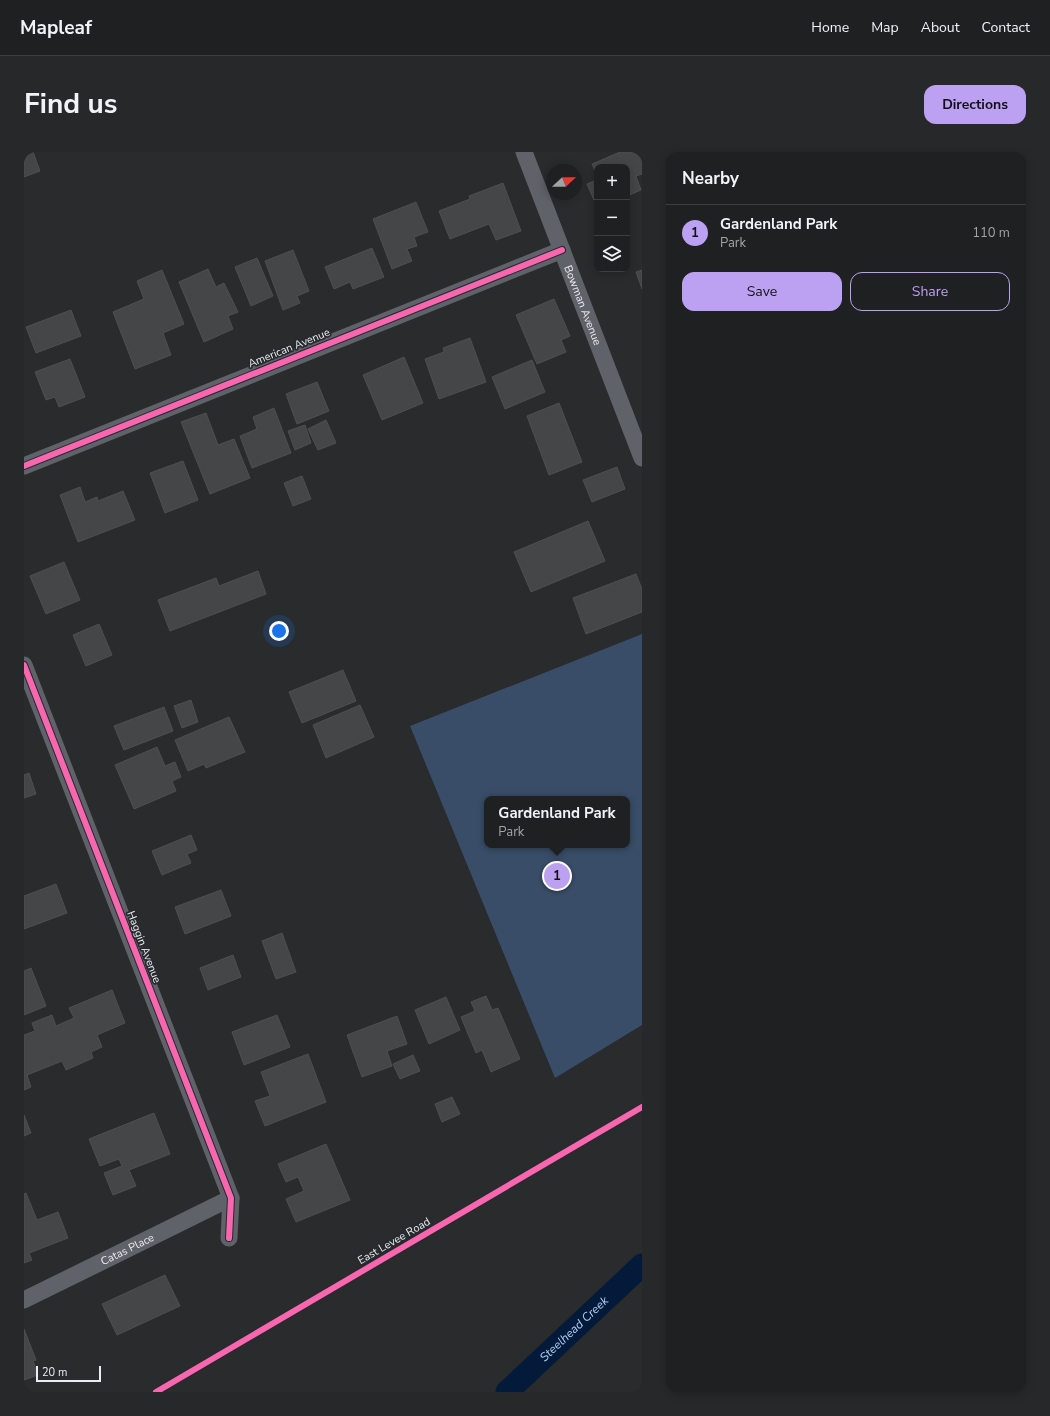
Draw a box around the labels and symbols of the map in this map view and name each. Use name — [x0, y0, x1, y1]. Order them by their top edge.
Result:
north arrow — [546, 164, 582, 200]
street label: Bowman Avenue — [561, 263, 605, 347]
street label: American Avenue — [246, 325, 332, 371]
your location — [269, 621, 289, 641]
pin: 1 — [544, 861, 570, 891]
street label: Haggin Avenue — [123, 909, 165, 985]
street label: East Levee Road — [355, 1214, 433, 1268]
street label: Catas Place — [98, 1230, 157, 1269]
water label: Steelhead Creek — [536, 1292, 612, 1365]
scale bar — [36, 1364, 101, 1383]

